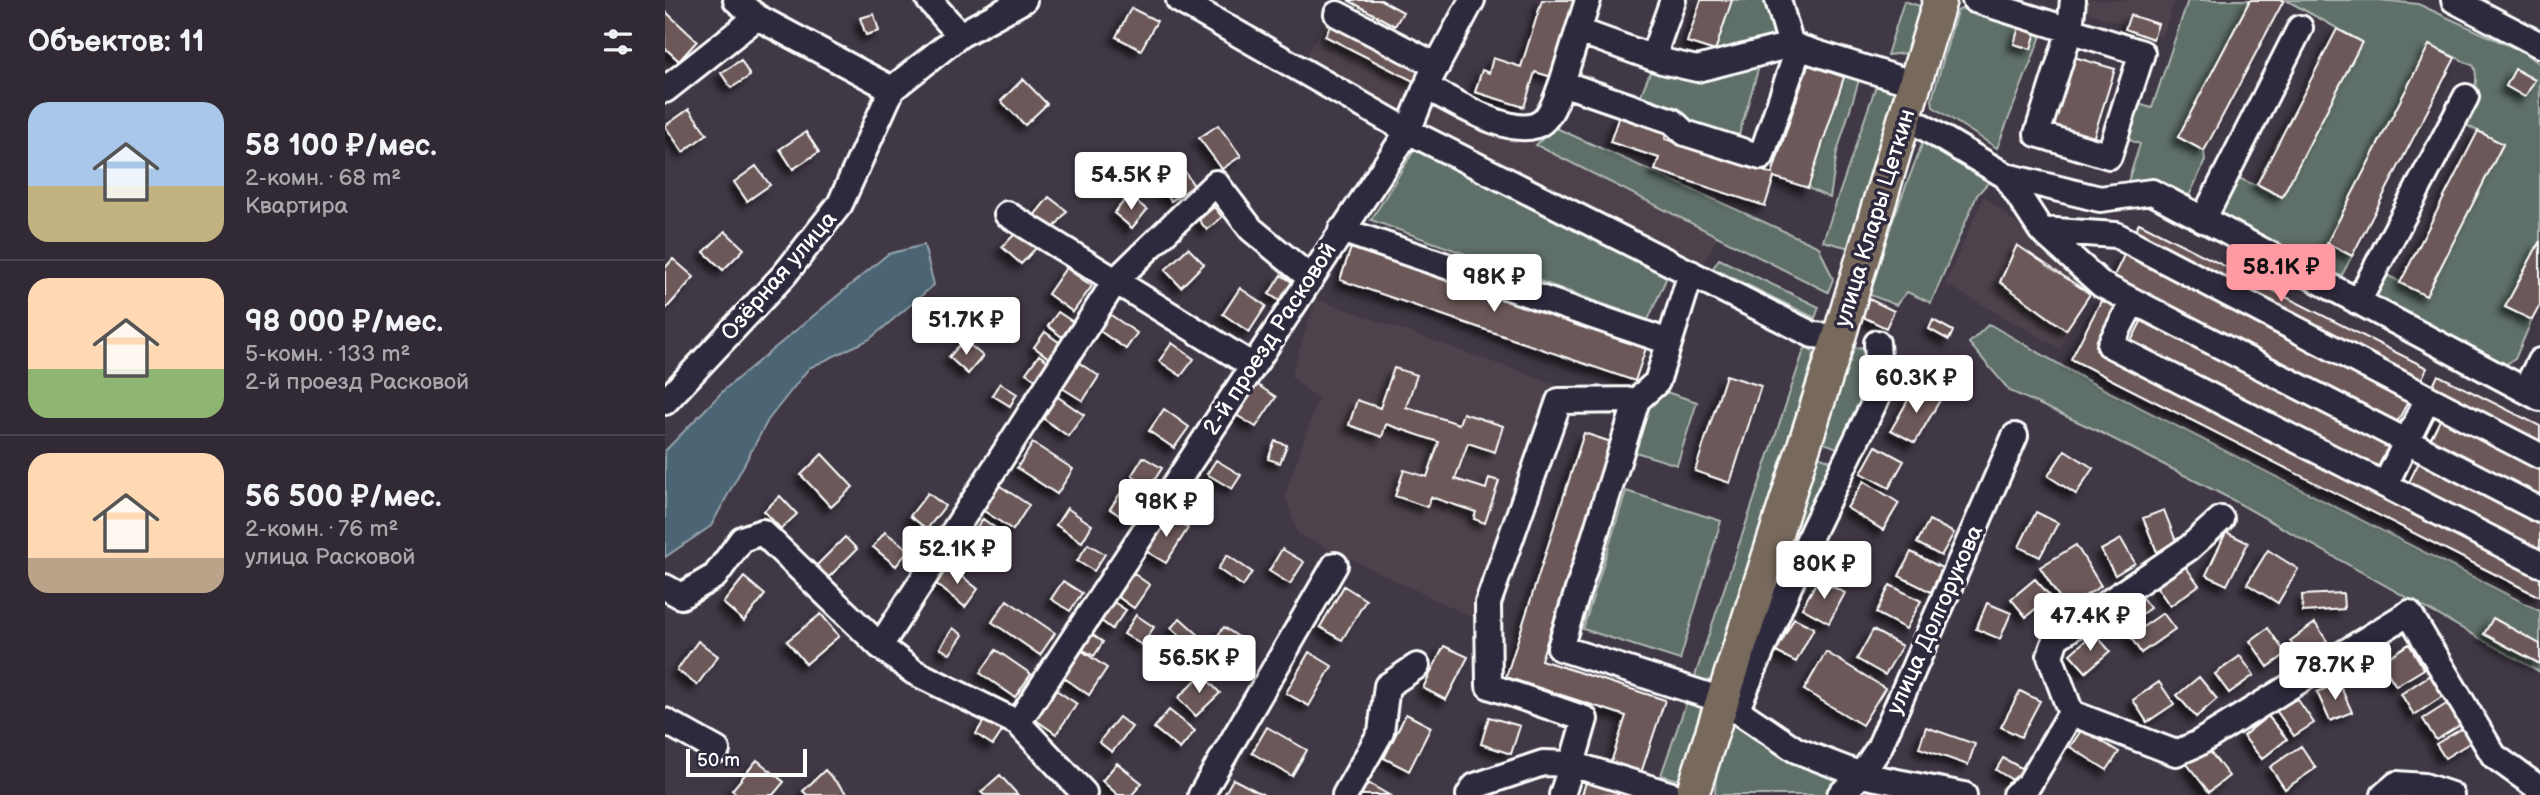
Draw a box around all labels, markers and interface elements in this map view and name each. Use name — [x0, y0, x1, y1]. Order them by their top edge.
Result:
icon: filters — [599, 23, 637, 61]
text: Объектов: 11 — [28, 24, 205, 60]
street label: улица Клары Цеткин — [1829, 106, 1921, 330]
text: 58 100 ₽/мес. — [245, 128, 437, 164]
icon: home — [84, 130, 168, 214]
pin: 54.5K ₽ — [1066, 152, 1196, 212]
text: 54.5K ₽ — [1091, 161, 1171, 189]
text: 2-комн. · 68 m² — [245, 164, 401, 192]
text: Квартира — [245, 192, 348, 220]
street label: Озёрная улица — [715, 205, 843, 346]
street label: 2-й проезд Расковой — [1197, 237, 1343, 441]
pin: 58.1K ₽ — [2216, 244, 2346, 304]
text: 58.1K ₽ — [2242, 253, 2320, 281]
pin: 98K ₽ — [1445, 254, 1543, 314]
text: 98K ₽ — [1463, 263, 1525, 291]
pin: 51.7K ₽ — [901, 298, 1031, 357]
text: 98 000 ₽/мес. — [245, 304, 443, 340]
icon: home — [84, 306, 168, 390]
text: 51.7K ₽ — [928, 306, 1004, 334]
text: 5-комн. · 133 m² — [245, 340, 410, 368]
pin: 60.3K ₽ — [1851, 356, 1981, 415]
text: 60.3K ₽ — [1875, 364, 1957, 392]
text: 2-й проезд Расковой — [245, 368, 469, 396]
text: 56 500 ₽/мес. — [245, 479, 442, 515]
pin: 98K ₽ — [1117, 480, 1215, 539]
icon: home — [84, 481, 168, 565]
text: 98K ₽ — [1135, 488, 1197, 516]
text: 2-комн. · 76 m² — [245, 515, 398, 543]
street label: улица Долгорукова — [1881, 521, 1990, 719]
pin: 52.1K ₽ — [892, 526, 1022, 586]
text: 52.1K ₽ — [918, 535, 996, 563]
pin: 80K ₽ — [1775, 542, 1873, 601]
text: улица Расковой — [245, 543, 415, 571]
text: 80K ₽ — [1792, 550, 1856, 578]
pin: 47.4K ₽ — [2025, 594, 2155, 653]
text: 47.4K ₽ — [2050, 602, 2130, 630]
pin: 56.5K ₽ — [1134, 636, 1264, 695]
pin: 78.7K ₽ — [2270, 642, 2400, 702]
text: 56.5K ₽ — [1159, 644, 1239, 672]
text: 78.7K ₽ — [2295, 651, 2375, 679]
scale bar — [686, 746, 807, 778]
text: 50 m — [697, 749, 740, 772]

